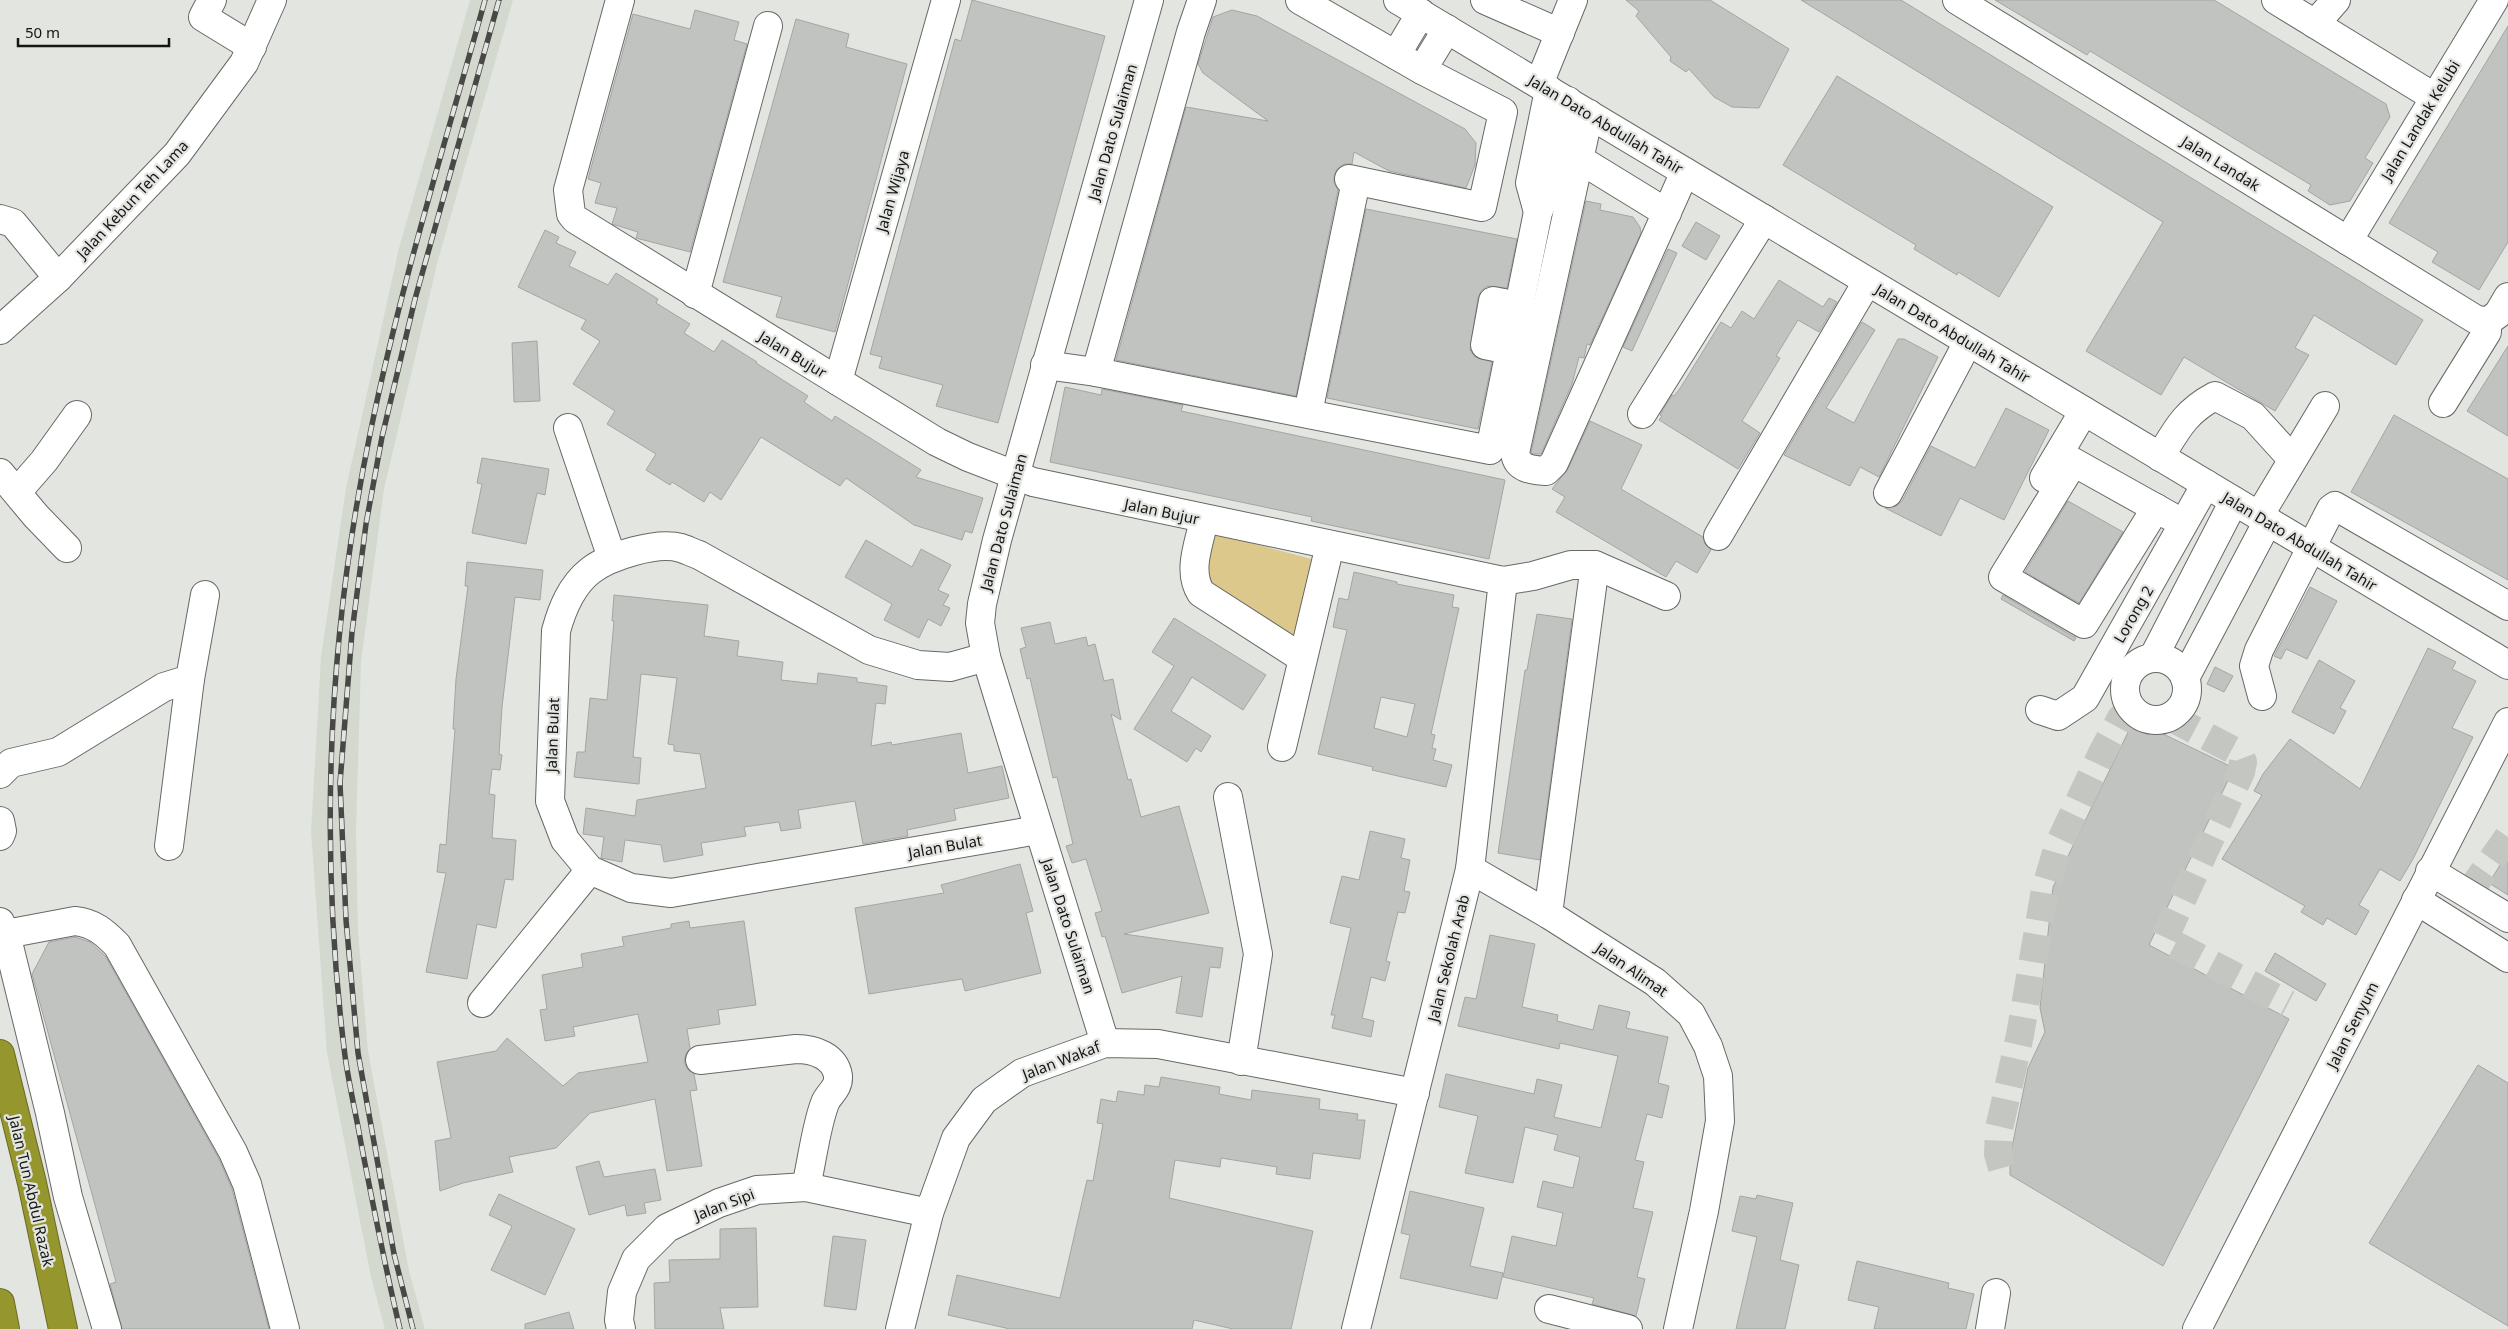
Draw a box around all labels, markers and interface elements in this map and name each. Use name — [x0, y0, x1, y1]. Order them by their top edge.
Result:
scale bar — [18, 15, 169, 47]
text: 50 m — [25, 22, 60, 42]
street label: Jalan Landak Kelubi — [2375, 56, 2464, 186]
street label: Jalan Dato Sulaiman — [1082, 61, 1141, 204]
street label: Jalan Dato Abdullah Tahir — [1523, 69, 1687, 178]
street label: Jalan Landak — [2176, 130, 2264, 195]
street label: Jalan Kebun Teh Lama — [70, 135, 192, 264]
street label: Jalan Wijaya — [870, 148, 913, 236]
street label: Jalan Dato Abdullah Tahir — [1870, 278, 2034, 387]
street label: Jalan Bujur — [753, 325, 831, 382]
street label: Jalan Dato Sulaiman — [975, 451, 1031, 595]
street label: Jalan Dato Abdullah Tahir — [2217, 486, 2381, 595]
street label: Jalan Bujur — [1121, 493, 1201, 529]
street label: Lorong 2 — [2109, 582, 2157, 646]
street label: Jalan Bulat — [541, 697, 563, 775]
street label: Jalan Bulat — [905, 830, 984, 863]
street label: Jalan Dato Sulaiman — [1037, 854, 1100, 996]
street label: Jalan Sekolah Arab — [1422, 892, 1473, 1026]
street label: Jalan Alimat — [1590, 936, 1673, 1001]
street label: Jalan Senyum — [2321, 978, 2382, 1074]
street label: Jalan Wakaf — [1017, 1036, 1103, 1085]
street label: Jalan Tun Abdul Razak — [4, 1112, 59, 1268]
street label: Jalan Sipi — [689, 1183, 757, 1225]

